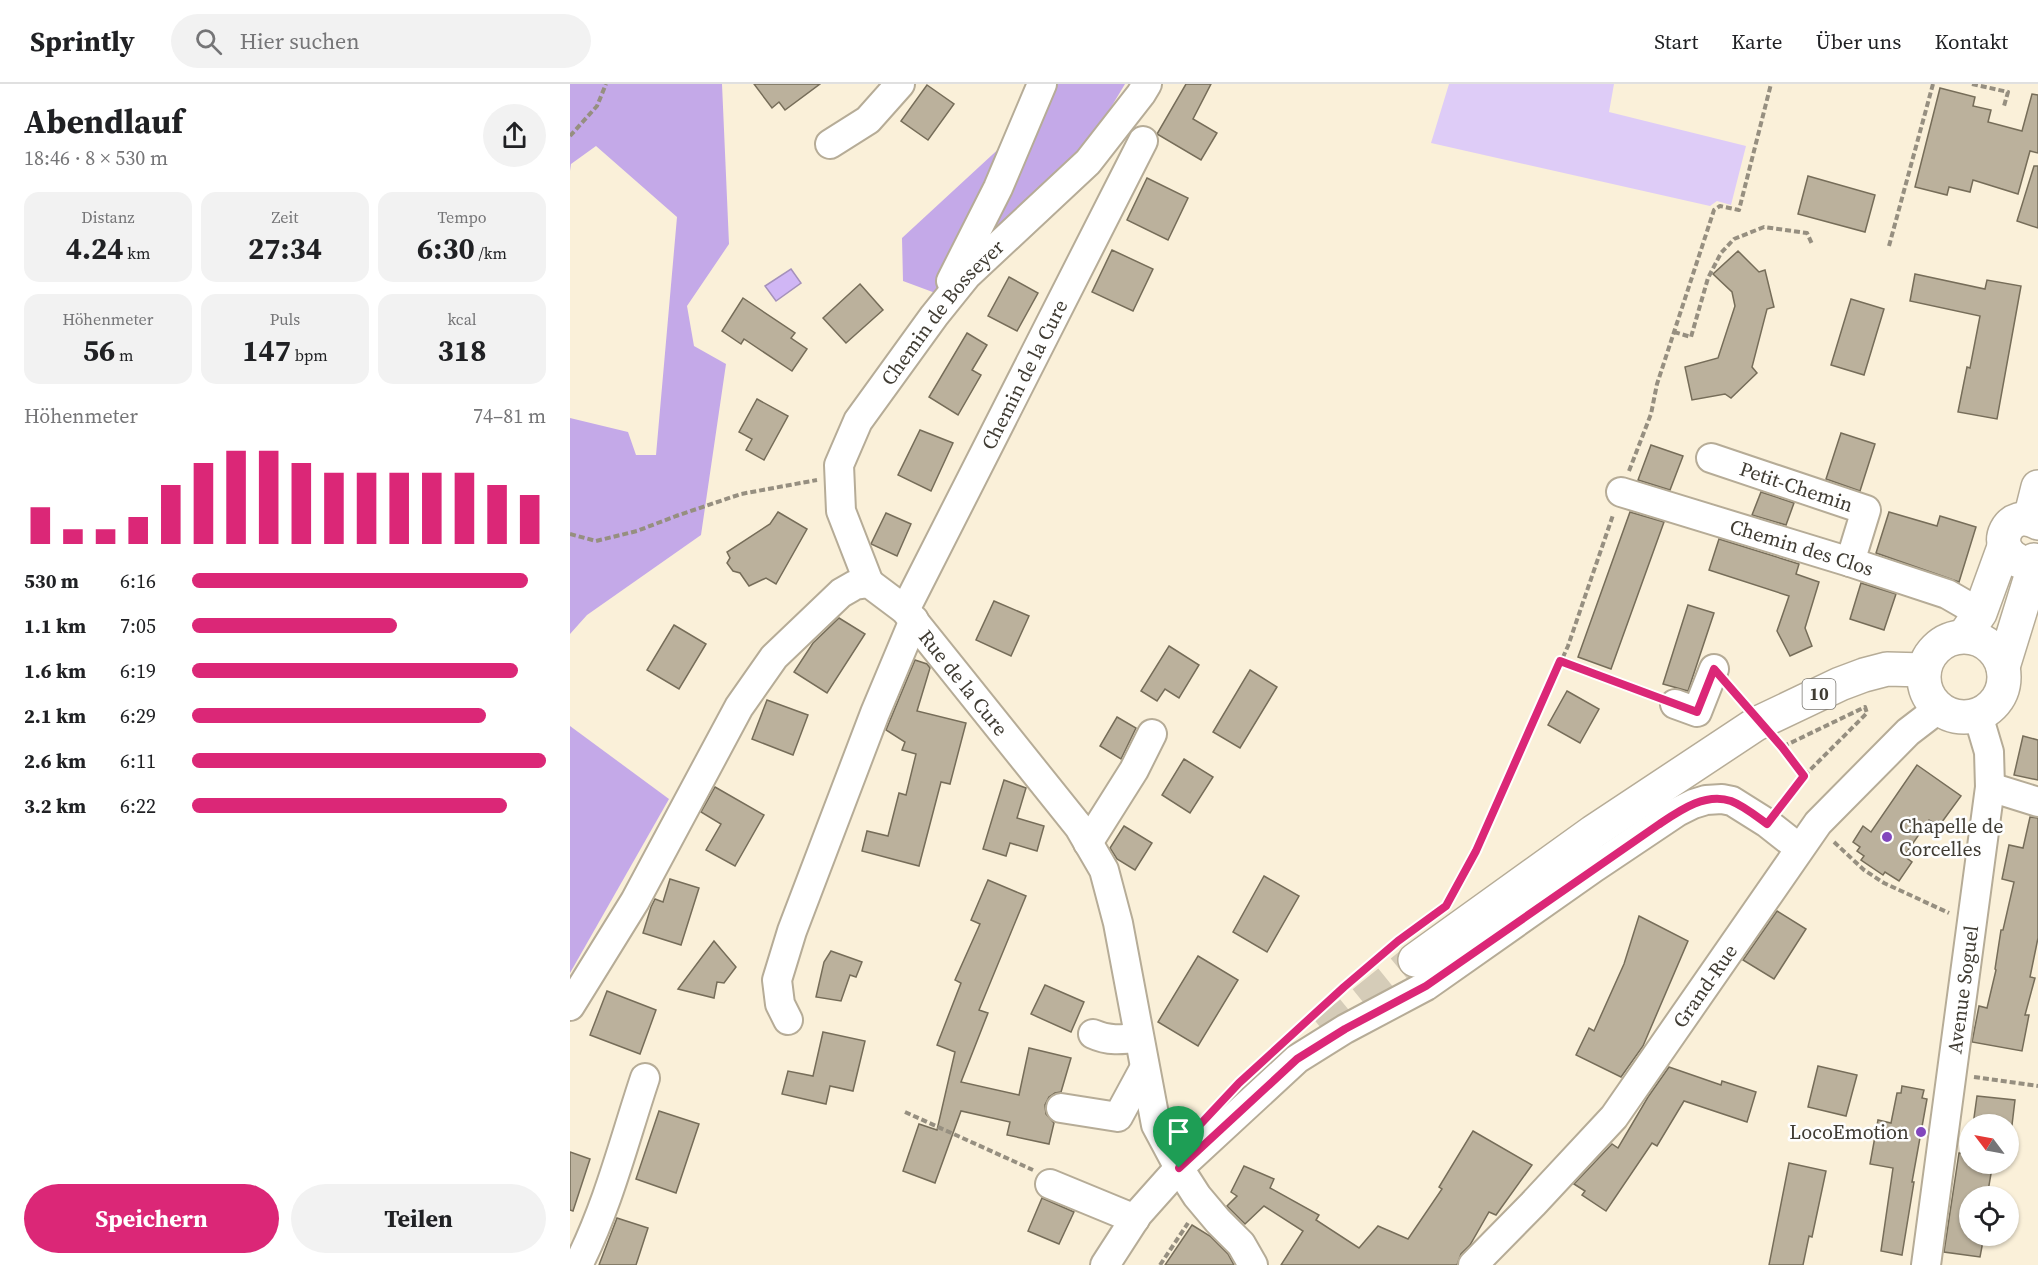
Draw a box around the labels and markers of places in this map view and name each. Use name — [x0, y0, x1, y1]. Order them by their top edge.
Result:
place label: Chapelle de Corcelles — [1899, 812, 2003, 863]
marker: Chapelle de Corcelles — [1880, 830, 1894, 844]
pin — [1153, 1106, 1204, 1168]
place label: LocoEmotion — [1789, 1118, 1909, 1146]
marker: LocoEmotion — [1914, 1125, 1928, 1139]

